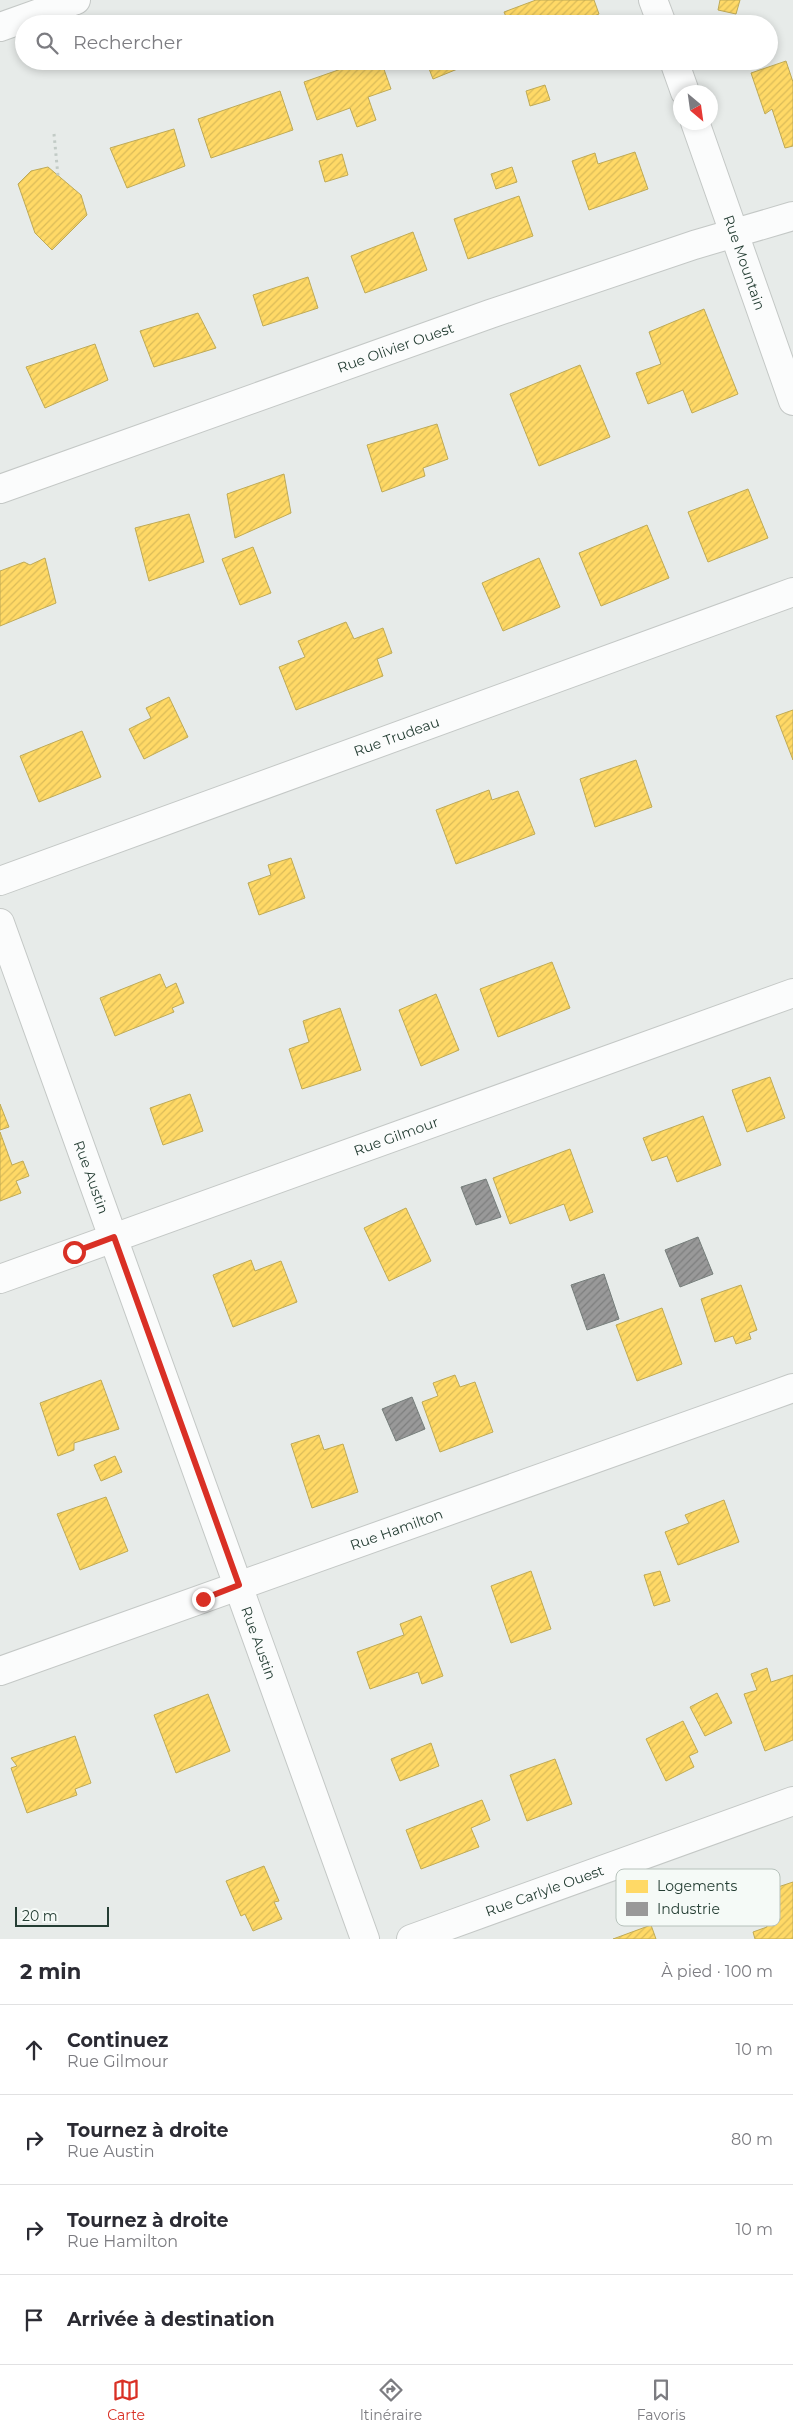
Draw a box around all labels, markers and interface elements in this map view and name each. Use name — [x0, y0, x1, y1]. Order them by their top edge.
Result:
search box — [15, 15, 778, 70]
icon: search — [33, 29, 61, 57]
text: Rechercher — [73, 31, 183, 54]
north arrow — [673, 85, 718, 130]
street label: Rue Mountain — [719, 213, 769, 313]
street label: Rue Olivier Ouest — [335, 319, 456, 377]
street label: Rue Trudeau — [351, 713, 442, 760]
street label: Rue Gilmour — [351, 1113, 441, 1160]
street label: Rue Austin — [70, 1138, 113, 1216]
route start — [63, 1241, 86, 1264]
street label: Rue Hamilton — [348, 1505, 445, 1554]
route end — [192, 1588, 215, 1611]
street label: Rue Austin — [237, 1604, 280, 1682]
street label: Rue Carlyle Ouest — [483, 1861, 607, 1920]
legend — [616, 1869, 780, 1926]
text: Logements — [657, 1877, 737, 1895]
text: Industrie — [657, 1900, 720, 1918]
scale bar — [15, 1904, 109, 1927]
text: 20 m — [22, 1907, 58, 1925]
text: 2 min — [20, 1959, 81, 1984]
text: À pied · 100 m — [661, 1962, 773, 1981]
text: Continuez — [67, 2029, 168, 2052]
icon: ahead — [20, 2036, 48, 2064]
text: 10 m — [735, 2040, 773, 2059]
text: Rue Gilmour — [67, 2052, 168, 2071]
text: Tournez à droite — [67, 2119, 228, 2142]
icon: right — [20, 2126, 48, 2154]
text: 80 m — [731, 2130, 773, 2149]
text: Rue Austin — [67, 2142, 155, 2161]
text: Tournez à droite — [67, 2209, 228, 2232]
icon: right — [20, 2216, 48, 2244]
text: 10 m — [735, 2220, 773, 2239]
text: Rue Hamilton — [67, 2232, 178, 2251]
icon: arrive — [20, 2306, 48, 2334]
text: Arrivée à destination — [67, 2308, 275, 2331]
tab: Carte — [107, 2376, 145, 2424]
tab: Itinéraire — [360, 2376, 422, 2424]
tab: Favoris — [637, 2376, 686, 2424]

